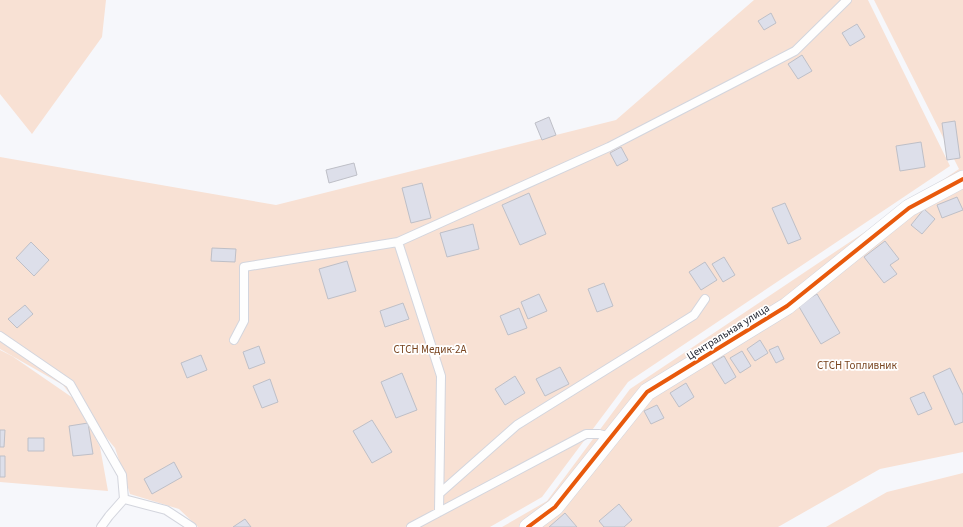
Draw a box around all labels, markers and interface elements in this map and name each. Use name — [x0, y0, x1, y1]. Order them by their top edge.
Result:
street label: Центральная улица — [684, 300, 772, 364]
park label: СТСН Медик-2А — [394, 342, 466, 357]
park label: СТСН Топливник — [817, 358, 898, 373]

